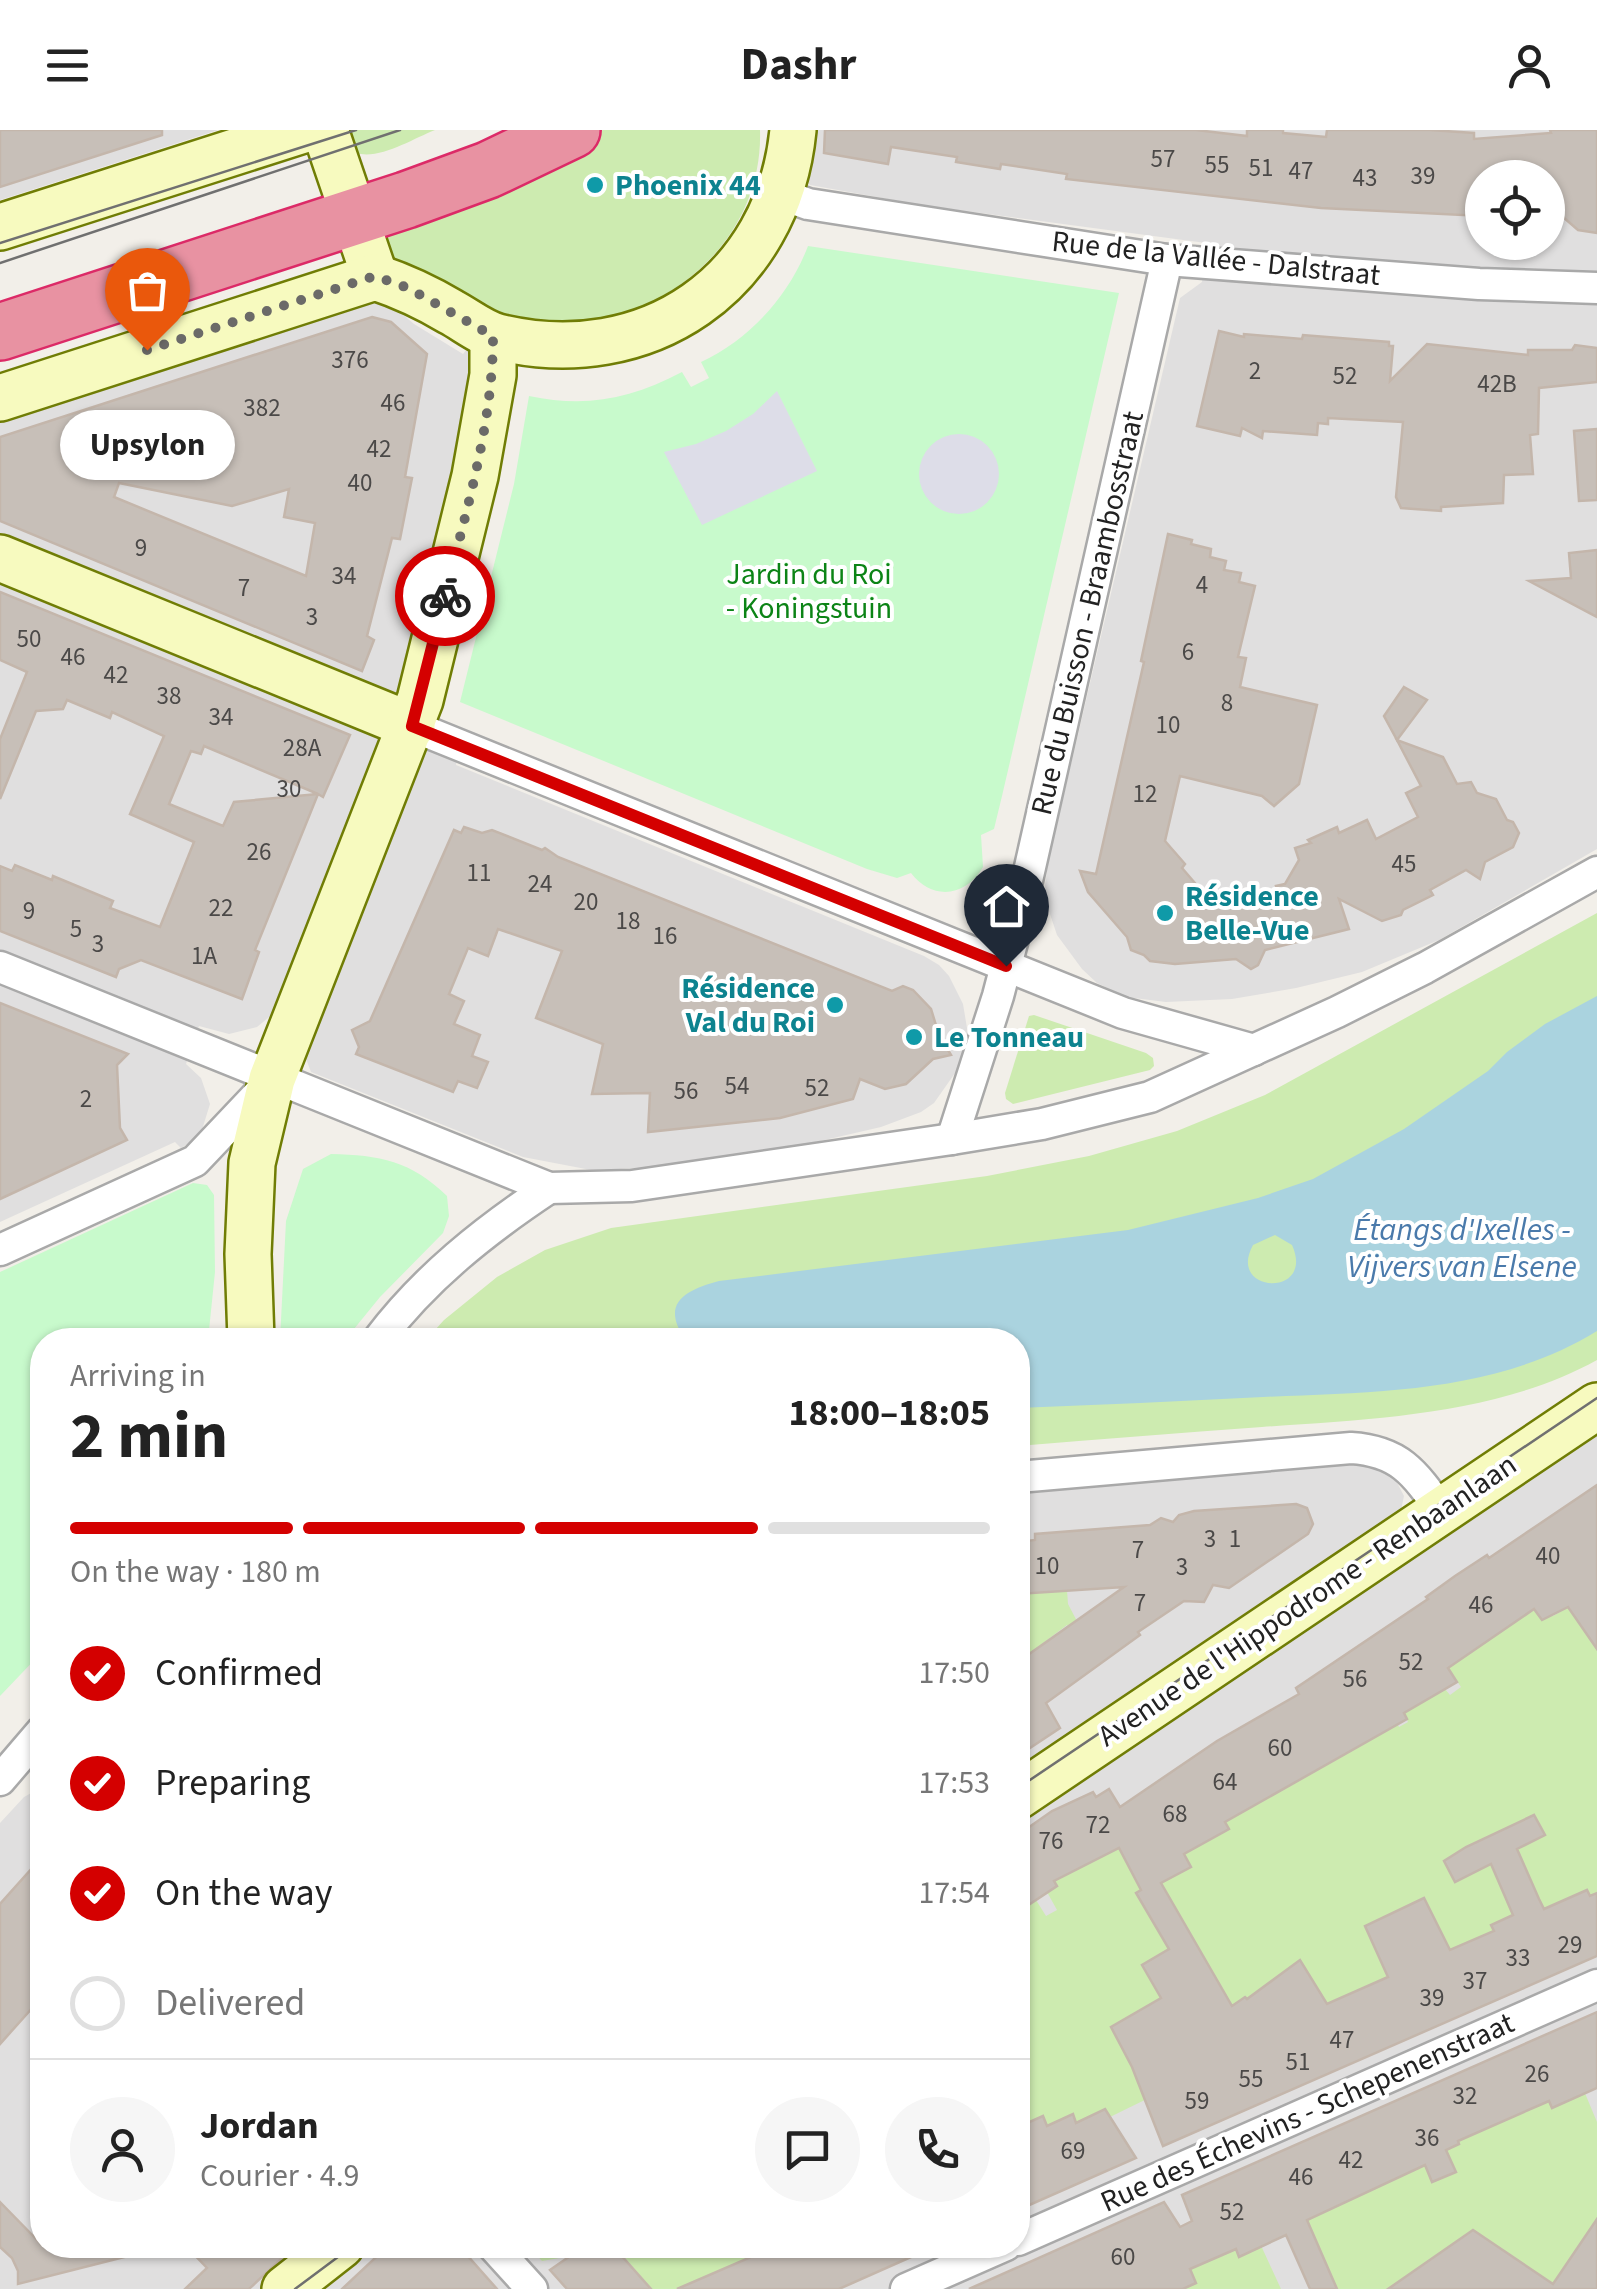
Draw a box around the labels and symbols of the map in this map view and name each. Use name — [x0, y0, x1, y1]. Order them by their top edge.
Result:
house number: 57 — [1151, 141, 1175, 177]
house number: 55 — [1205, 147, 1229, 183]
house number: 51 — [1249, 150, 1273, 186]
house number: 47 — [1289, 153, 1313, 189]
house number: 39 — [1411, 158, 1435, 194]
house number: 43 — [1353, 160, 1377, 196]
place label: Phoenix 44 — [615, 164, 761, 207]
marker: Phoenix 44 — [584, 174, 606, 196]
street label: Rue de la Vallée - Dalstraat — [1050, 220, 1382, 297]
pin — [105, 248, 190, 351]
house number: 376 — [331, 342, 369, 378]
house number: 2 — [1249, 353, 1261, 389]
house number: 52 — [1333, 358, 1357, 394]
house number: 42B — [1477, 366, 1517, 402]
house number: 46 — [381, 385, 405, 421]
house number: 382 — [243, 390, 281, 426]
street label: Rue du Buisson - Braambosstraat — [1020, 407, 1155, 819]
callout: Upsylon — [59, 410, 234, 480]
house number: 42 — [367, 431, 391, 467]
house number: 40 — [348, 465, 372, 501]
house number: 9 — [135, 530, 147, 566]
courier — [395, 546, 495, 646]
park label: Jardin du Roi - Koningstuin — [726, 553, 892, 630]
house number: 34 — [332, 558, 356, 594]
house number: 4 — [1196, 567, 1208, 603]
house number: 7 — [238, 570, 250, 606]
house number: 3 — [306, 599, 318, 635]
house number: 50 — [17, 621, 41, 657]
house number: 6 — [1182, 634, 1194, 670]
house number: 46 — [61, 639, 85, 675]
house number: 42 — [104, 657, 128, 693]
house number: 38 — [157, 678, 181, 714]
house number: 8 — [1221, 685, 1233, 721]
house number: 34 — [209, 699, 233, 735]
house number: 10 — [1156, 707, 1180, 743]
house number: 28A — [283, 730, 322, 766]
house number: 30 — [277, 771, 301, 807]
house number: 12 — [1133, 776, 1157, 812]
house number: 26 — [247, 834, 271, 870]
house number: 45 — [1392, 846, 1416, 882]
house number: 11 — [467, 855, 491, 891]
pin — [964, 864, 1049, 967]
house number: 24 — [528, 866, 552, 902]
place label: Résidence Belle-Vue — [1185, 875, 1319, 952]
house number: 20 — [574, 884, 598, 920]
house number: 22 — [209, 890, 233, 926]
house number: 9 — [23, 893, 35, 929]
marker: Résidence Belle-Vue — [1154, 902, 1176, 924]
house number: 18 — [616, 903, 640, 939]
house number: 5 — [70, 911, 82, 947]
house number: 16 — [653, 918, 677, 954]
house number: 3 — [92, 926, 104, 962]
house number: 1A — [191, 938, 217, 974]
place label: Résidence Val du Roi — [681, 967, 815, 1044]
marker: Résidence Val du Roi — [824, 994, 846, 1016]
place label: Le Tonneau — [934, 1016, 1084, 1059]
marker: Le Tonneau — [903, 1026, 925, 1048]
house number: 54 — [725, 1068, 749, 1104]
house number: 52 — [805, 1070, 829, 1106]
house number: 56 — [674, 1073, 698, 1109]
house number: 2 — [80, 1081, 92, 1117]
water label: Étangs d'Ixelles - Vijvers van Elsene — [1347, 1207, 1577, 1290]
street label: Avenue de l'Hippodrome - Renbaanlaan — [1089, 1444, 1525, 1757]
house number: 3 — [1204, 1521, 1216, 1557]
house number: 1 — [1229, 1521, 1241, 1557]
house number: 7 — [1132, 1532, 1144, 1568]
house number: 40 — [1536, 1538, 1560, 1574]
house number: 10 — [1035, 1548, 1059, 1584]
house number: 3 — [1176, 1549, 1188, 1585]
house number: 7 — [1134, 1585, 1146, 1621]
house number: 46 — [1469, 1587, 1493, 1623]
house number: 52 — [1399, 1644, 1423, 1680]
house number: 56 — [1343, 1661, 1367, 1697]
house number: 60 — [1268, 1730, 1292, 1766]
house number: 64 — [1213, 1764, 1237, 1800]
house number: 68 — [1163, 1796, 1187, 1832]
house number: 72 — [1086, 1807, 1110, 1843]
house number: 76 — [1039, 1823, 1063, 1859]
house number: 29 — [1558, 1927, 1582, 1963]
house number: 33 — [1506, 1940, 1530, 1976]
house number: 37 — [1463, 1963, 1487, 1999]
house number: 39 — [1420, 1980, 1444, 2016]
street label: Rue des Échevins - Schepenenstraat — [1094, 2002, 1521, 2223]
house number: 47 — [1330, 2022, 1354, 2058]
house number: 51 — [1286, 2044, 1310, 2080]
house number: 26 — [1525, 2056, 1549, 2092]
house number: 55 — [1239, 2061, 1263, 2097]
house number: 32 — [1453, 2078, 1477, 2114]
house number: 59 — [1185, 2083, 1209, 2119]
house number: 36 — [1415, 2120, 1439, 2156]
house number: 69 — [1061, 2133, 1085, 2169]
house number: 42 — [1339, 2142, 1363, 2178]
house number: 46 — [1289, 2159, 1313, 2195]
house number: 52 — [1220, 2194, 1244, 2230]
house number: 60 — [1111, 2239, 1135, 2275]

